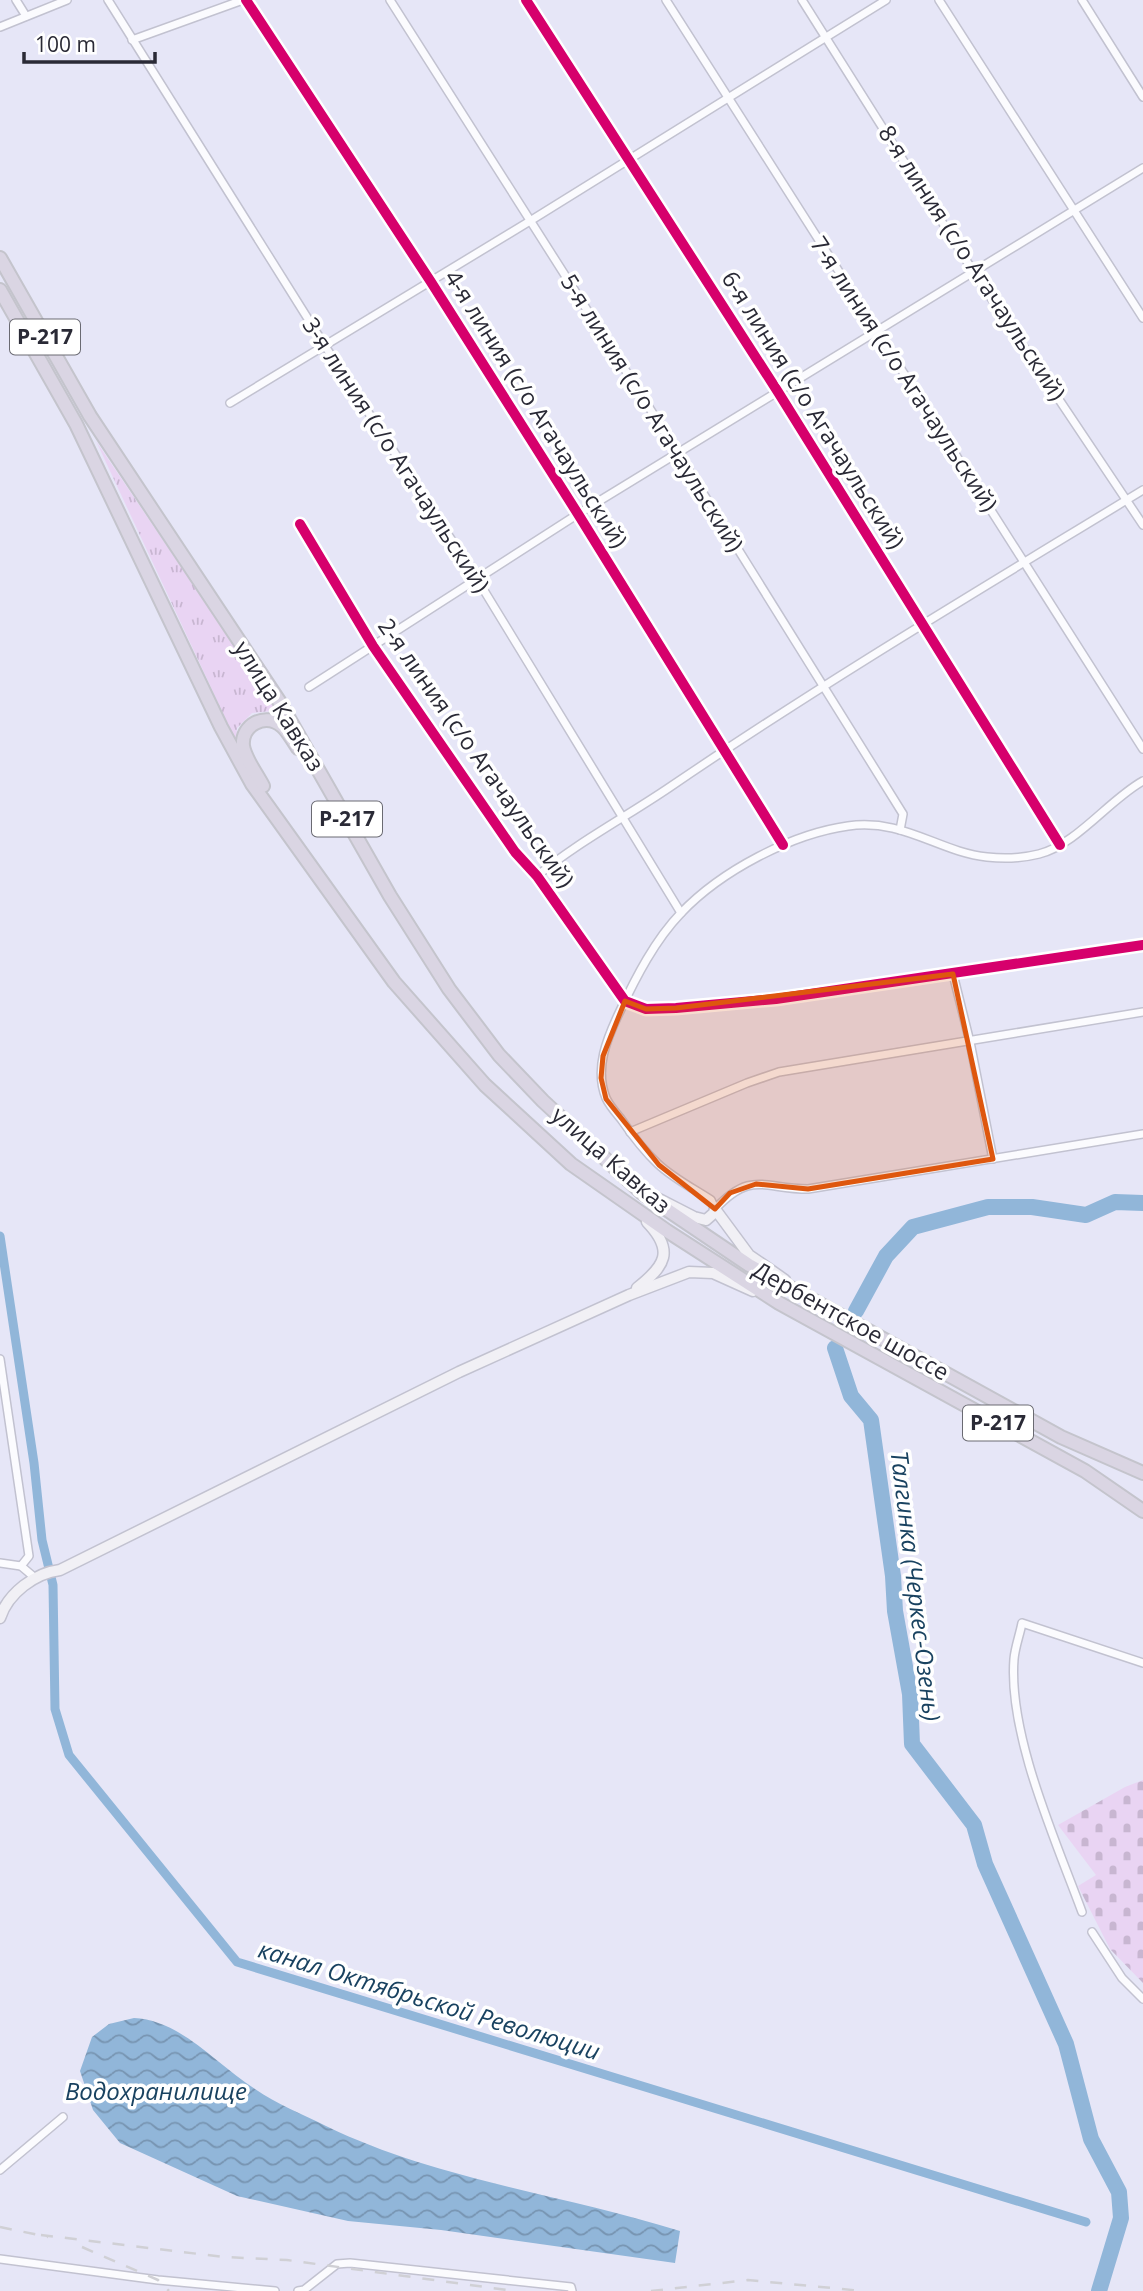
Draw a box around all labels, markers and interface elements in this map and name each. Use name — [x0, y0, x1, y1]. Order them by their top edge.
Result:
scale bar — [24, 21, 156, 65]
text: 100 m — [35, 30, 96, 58]
street label: 8-я линия (с/о Агачаульский) — [872, 119, 1074, 406]
street label: 7-я линия (с/о Агачаульский) — [804, 230, 1006, 517]
street label: 4-я линия (с/о Агачаульский) — [438, 263, 636, 554]
street label: 6-я линия (с/о Агачаульский) — [715, 264, 913, 555]
street label: 5-я линия (с/о Агачаульский) — [554, 267, 752, 558]
street label: 3-я линия (с/о Агачаульский) — [296, 311, 498, 598]
road number: Р-217 — [10, 320, 80, 354]
street label: 2-я линия (с/о Агачаульский) — [371, 611, 582, 894]
street label: улица Кавказ — [227, 634, 333, 777]
road number: Р-217 — [312, 802, 382, 836]
street label: улица Кавказ — [545, 1099, 678, 1220]
street label: Дербентское шоссе — [748, 1253, 955, 1387]
road number: Р-217 — [963, 1406, 1033, 1440]
water label: Талгинка (Черкес-Озень) — [884, 1449, 949, 1723]
water label: канал Октябрьской Революции — [255, 1932, 604, 2067]
water label: Водохранилище — [65, 2074, 247, 2107]

